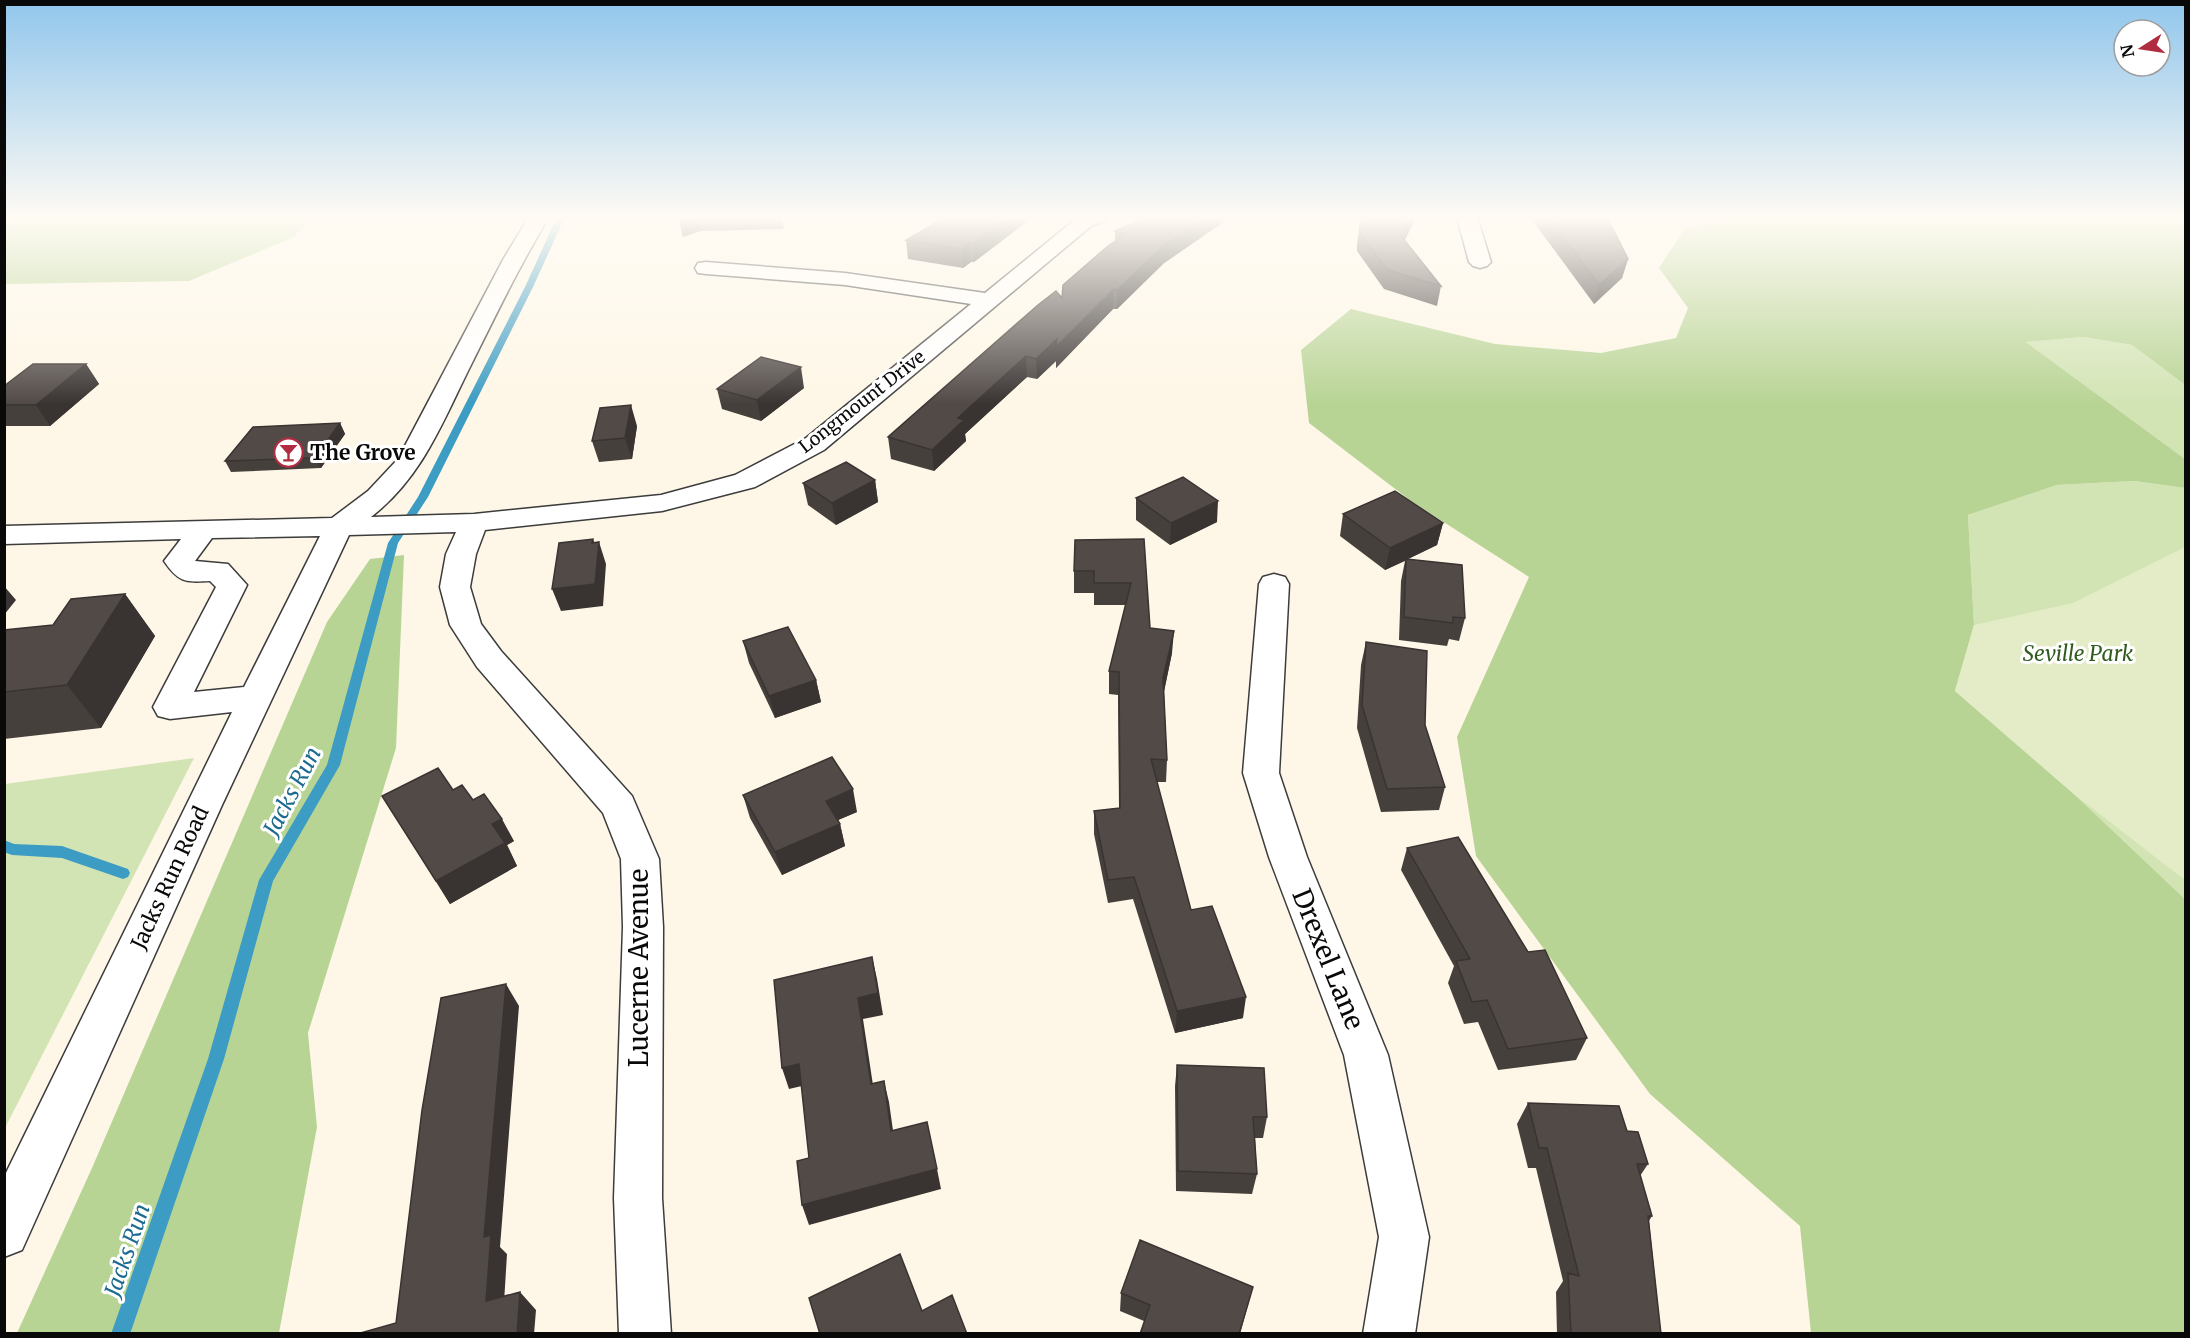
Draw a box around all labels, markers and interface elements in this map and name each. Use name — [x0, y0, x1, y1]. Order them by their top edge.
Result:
north arrow — [2112, 18, 2172, 78]
text: N — [2116, 43, 2138, 59]
street label: Longmount Drive — [794, 345, 929, 458]
bar icon: The Grove — [273, 437, 305, 469]
place label: The Grove — [310, 439, 416, 466]
park label: Seville Park — [2023, 640, 2134, 667]
water label: Jacks Run — [256, 742, 327, 842]
street label: Jacks Run Road — [124, 802, 215, 955]
street label: Lucerne Avenue — [622, 869, 655, 1067]
street label: Drexel Lane — [1285, 884, 1372, 1034]
water label: Jacks Run — [97, 1200, 156, 1302]

